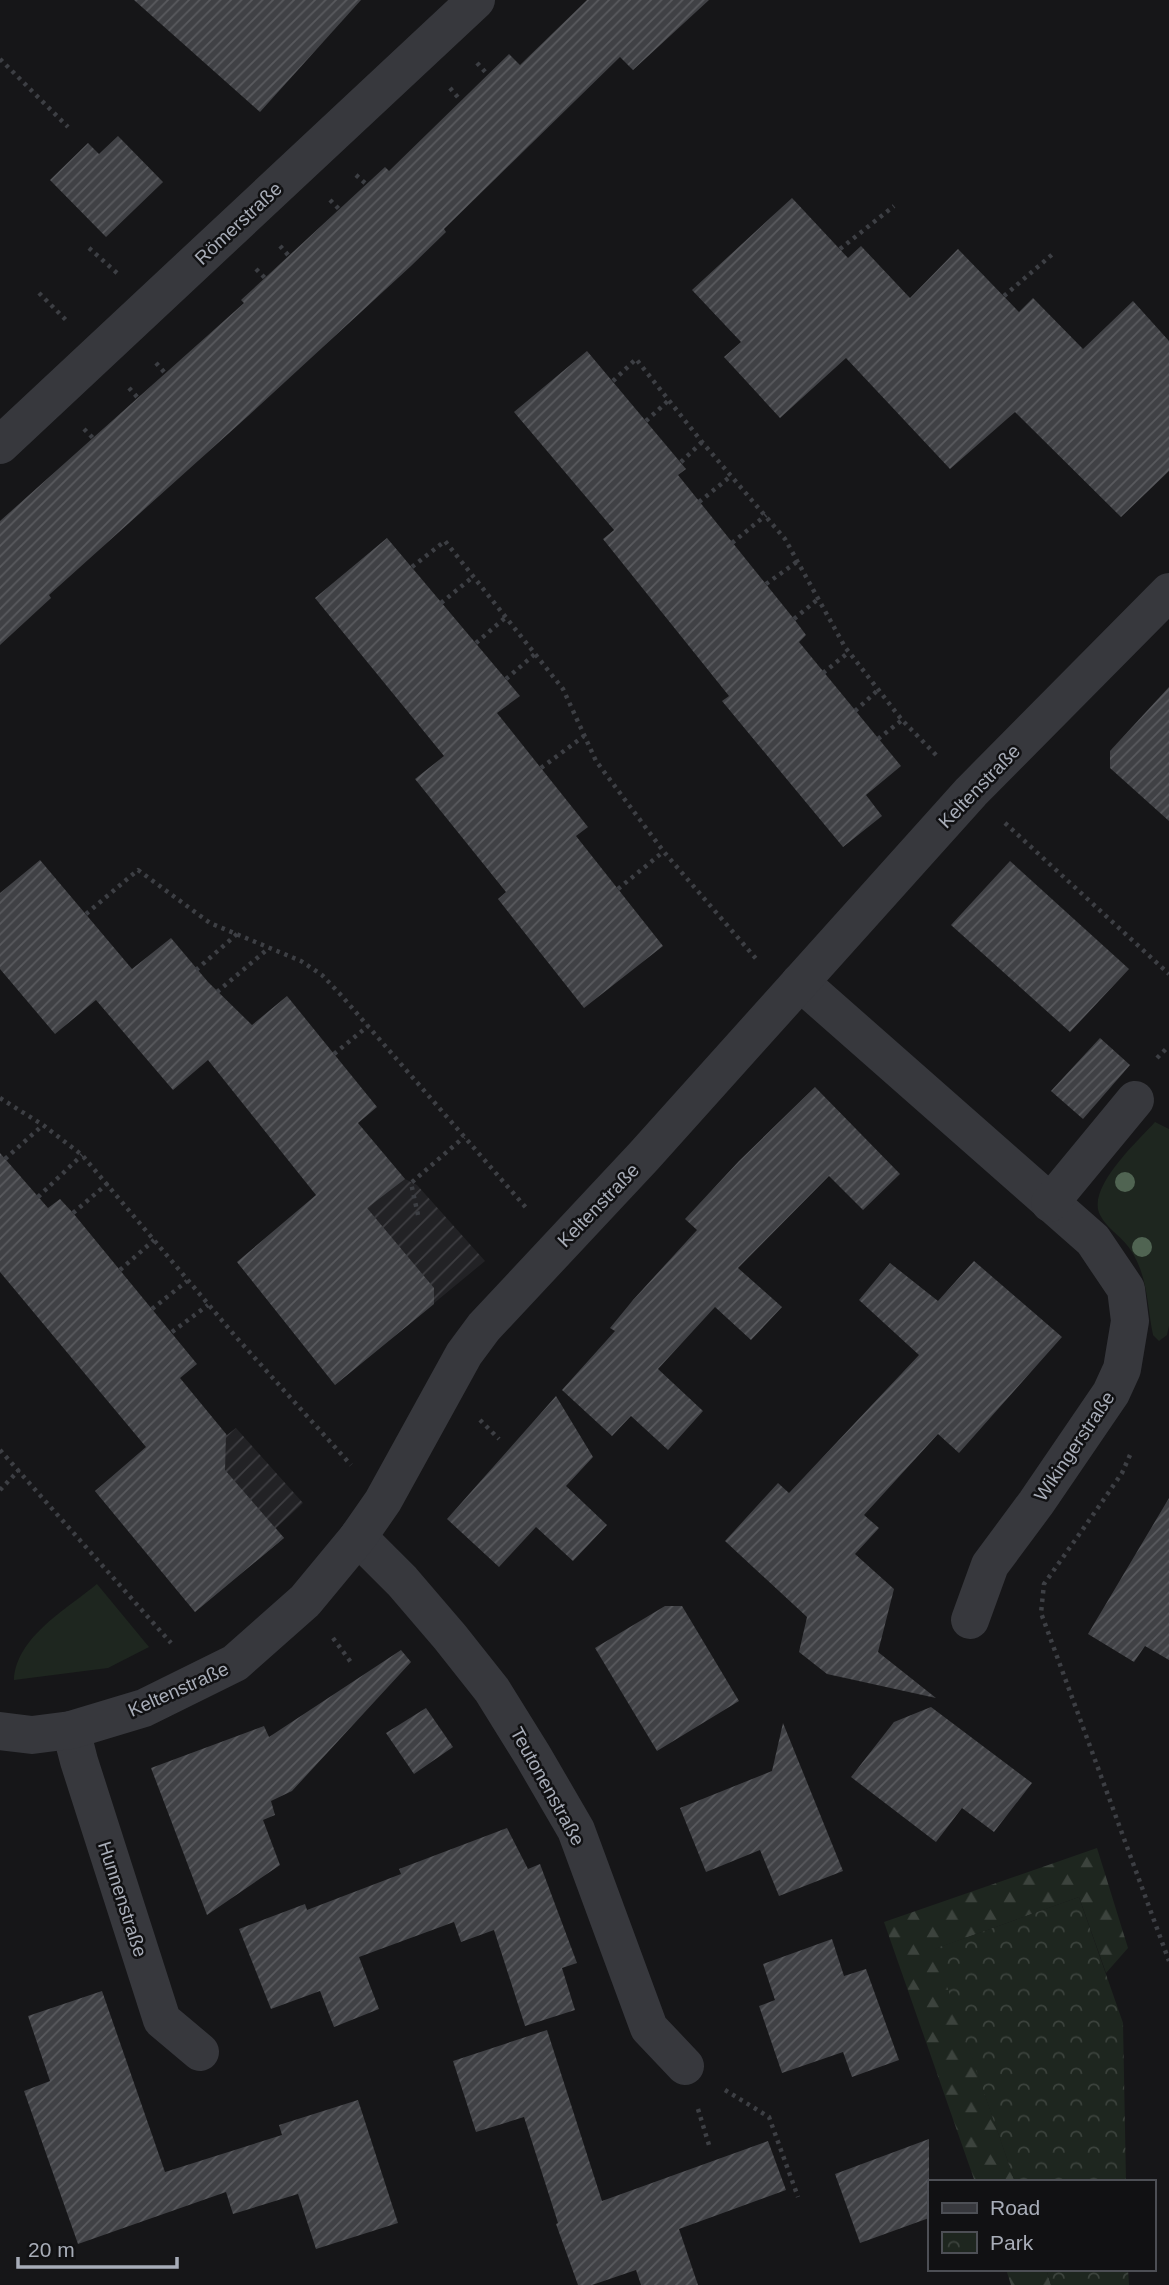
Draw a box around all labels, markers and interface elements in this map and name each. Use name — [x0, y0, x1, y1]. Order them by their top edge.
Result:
street label: Römerstraße — [191, 178, 286, 269]
street label: Keltenstraße — [934, 740, 1024, 832]
street label: Keltenstraße — [553, 1159, 643, 1251]
street label: Wikingerstraße — [1030, 1387, 1119, 1505]
street label: Keltenstraße — [125, 1658, 232, 1721]
street label: Teutonenstraße — [506, 1723, 589, 1849]
street label: Hunnenstraße — [94, 1839, 151, 1960]
legend — [928, 2180, 1155, 2271]
text: Road — [990, 2196, 1040, 2219]
scale bar — [18, 2226, 177, 2270]
text: Park — [990, 2231, 1034, 2254]
text: 20 m — [28, 2238, 75, 2261]

